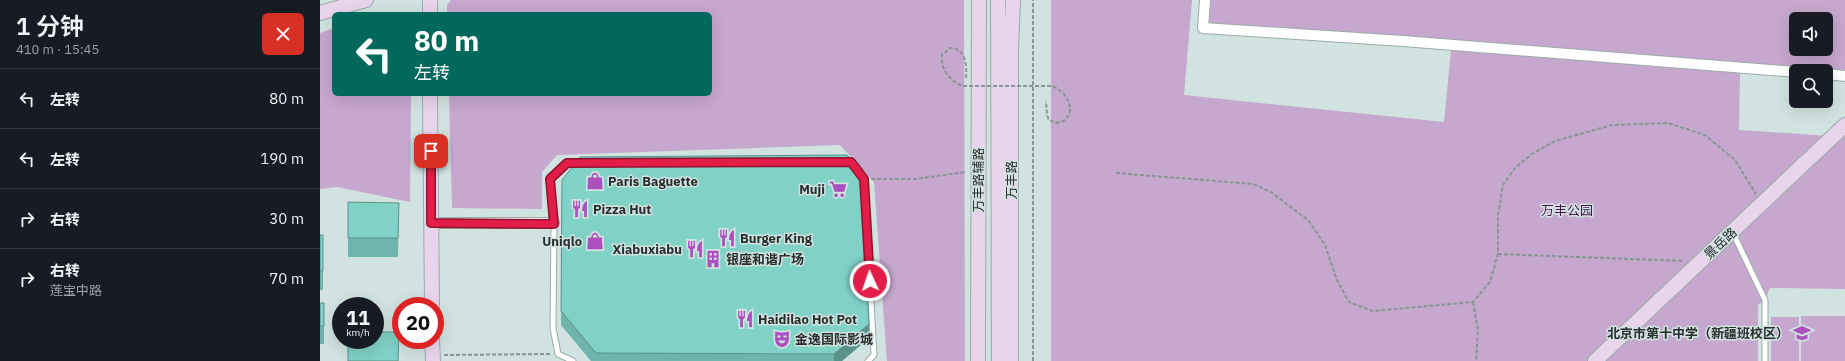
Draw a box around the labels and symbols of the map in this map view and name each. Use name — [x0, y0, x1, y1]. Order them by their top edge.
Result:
pin — [414, 134, 448, 168]
street label: 万丰路辅路 — [970, 147, 987, 213]
street label: 万丰路 — [1003, 160, 1020, 200]
shop icon: Paris Baguette — [585, 171, 605, 191]
place label: Paris Baguette — [608, 173, 698, 190]
supermarket icon: Muji — [828, 179, 848, 199]
place label: Muji — [799, 181, 825, 198]
restaurant icon: Pizza Hut — [570, 199, 590, 219]
place label: Pizza Hut — [593, 201, 651, 218]
park label: 万丰公园 — [1541, 202, 1593, 219]
street label: 景岳路 — [1700, 224, 1740, 263]
restaurant icon: Burger King — [717, 228, 737, 248]
place label: Burger King — [740, 230, 813, 247]
shop icon: Uniqlo — [585, 231, 605, 251]
place label: Uniqlo — [542, 233, 582, 250]
restaurant icon: Xiabuxiabu — [685, 239, 705, 259]
place label: Xiabuxiabu — [612, 241, 682, 258]
building icon: 银座和谐广场 — [703, 249, 723, 269]
place label: 银座和谐广场 — [726, 251, 804, 268]
position arrow — [849, 260, 891, 302]
speed limit sign: 20 — [392, 297, 444, 349]
restaurant icon: Haidilao Hot Pot — [735, 309, 755, 329]
place label: Haidilao Hot Pot — [758, 311, 857, 328]
school or university icon: 北京市第十中学（新疆班校区） — [1792, 323, 1812, 343]
place label: 北京市第十中学（新疆班校区） — [1607, 325, 1789, 342]
theatre icon: 金逸国际影城 — [772, 329, 792, 349]
place label: 金逸国际影城 — [795, 331, 873, 348]

